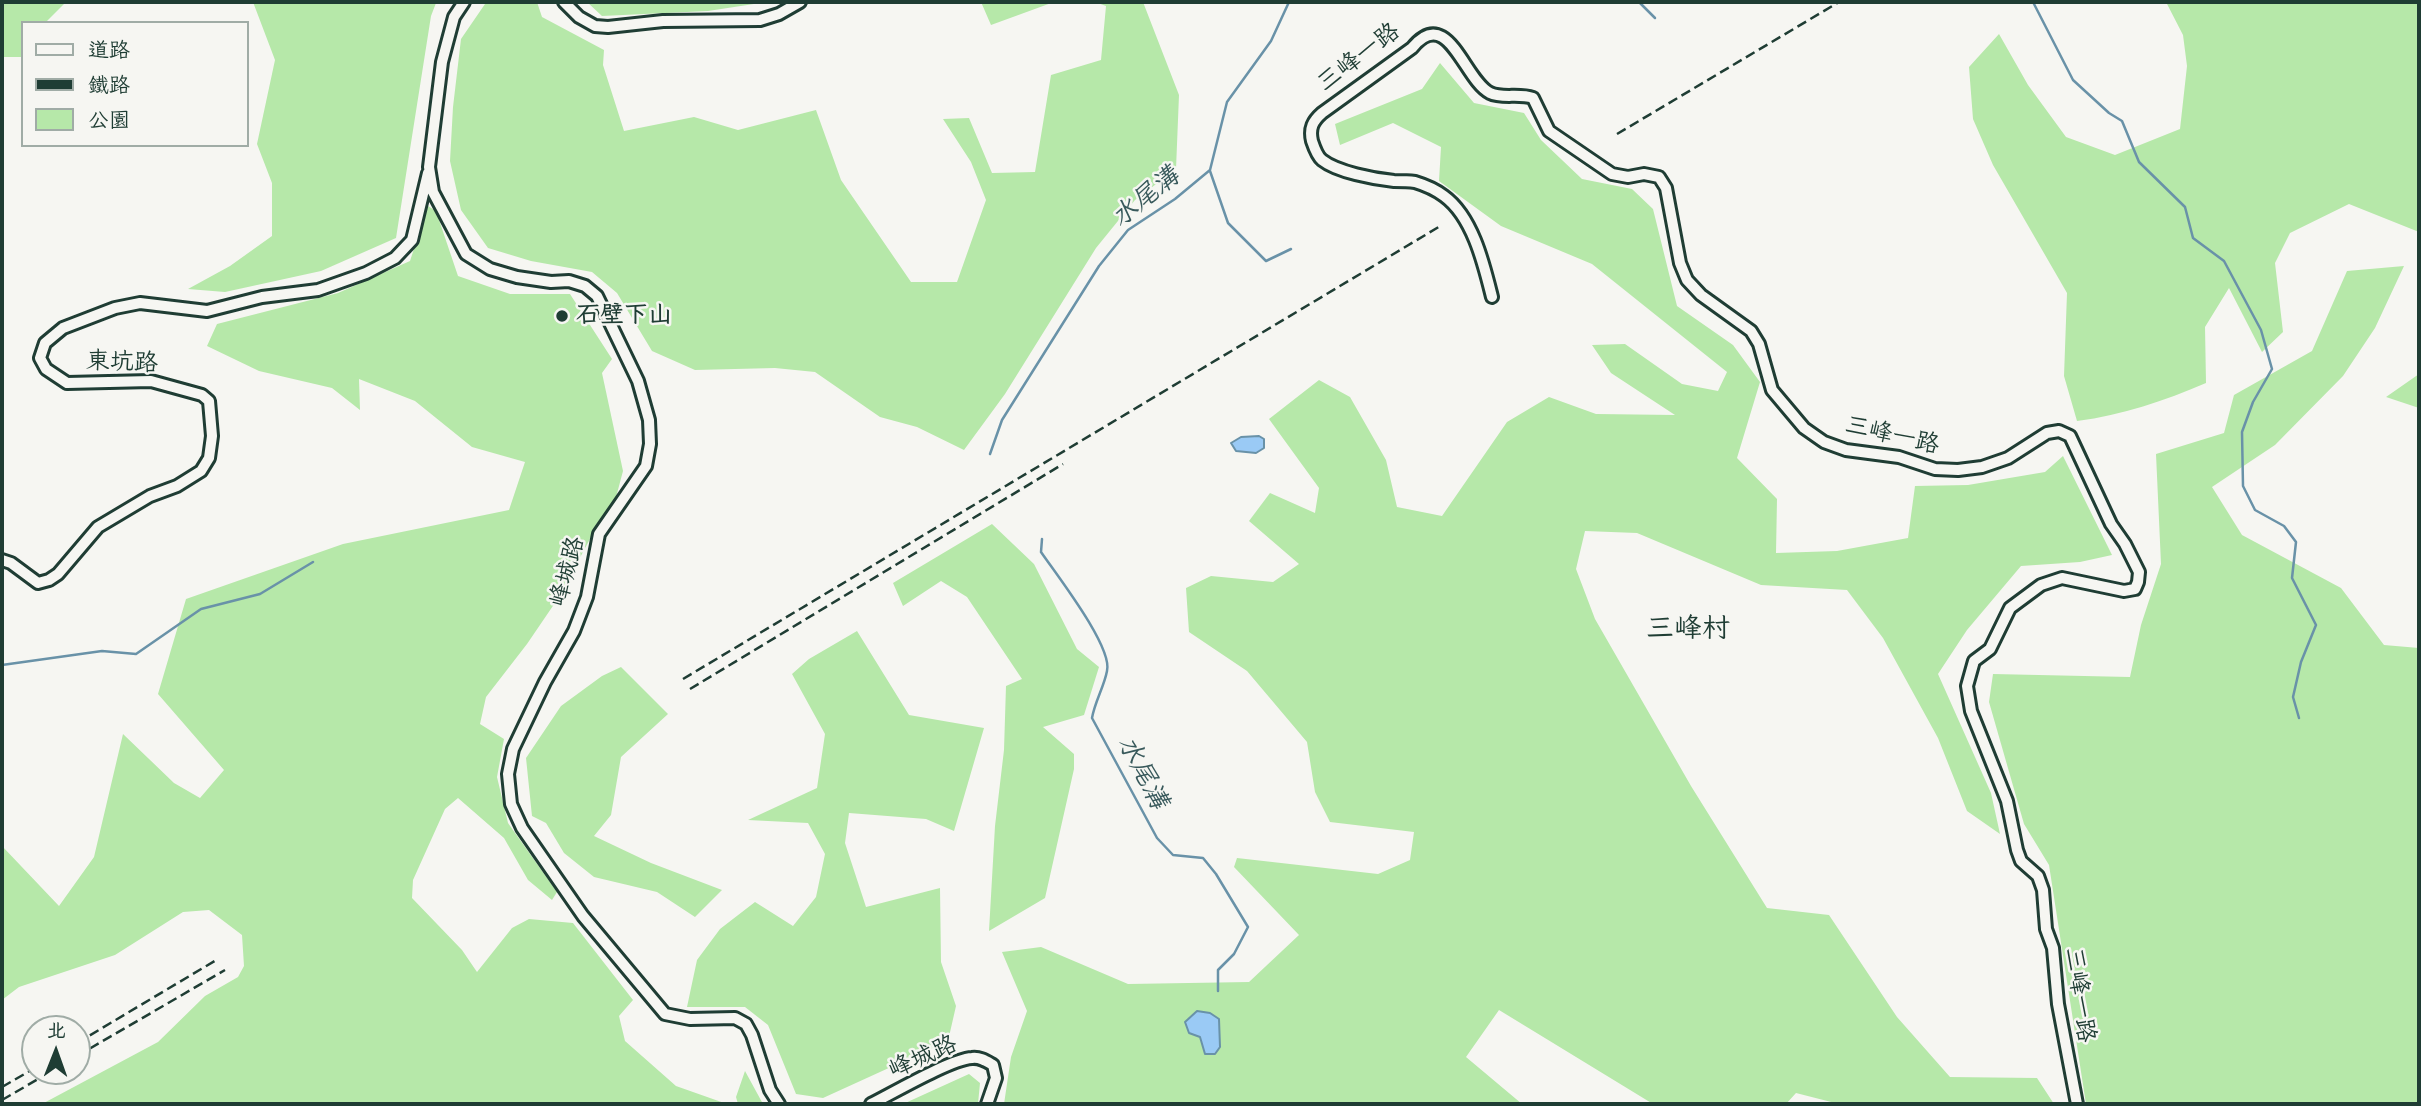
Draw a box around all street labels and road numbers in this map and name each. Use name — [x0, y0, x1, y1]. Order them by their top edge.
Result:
street label: 三峰一路 — [1312, 18, 1406, 98]
street label: 東坑路 — [86, 347, 158, 379]
street label: 三峰一路 — [1842, 411, 1942, 461]
street label: 峰城路 — [545, 533, 591, 611]
street label: 三峰一路 — [2058, 945, 2100, 1045]
street label: 峰城路 — [884, 1030, 962, 1086]

